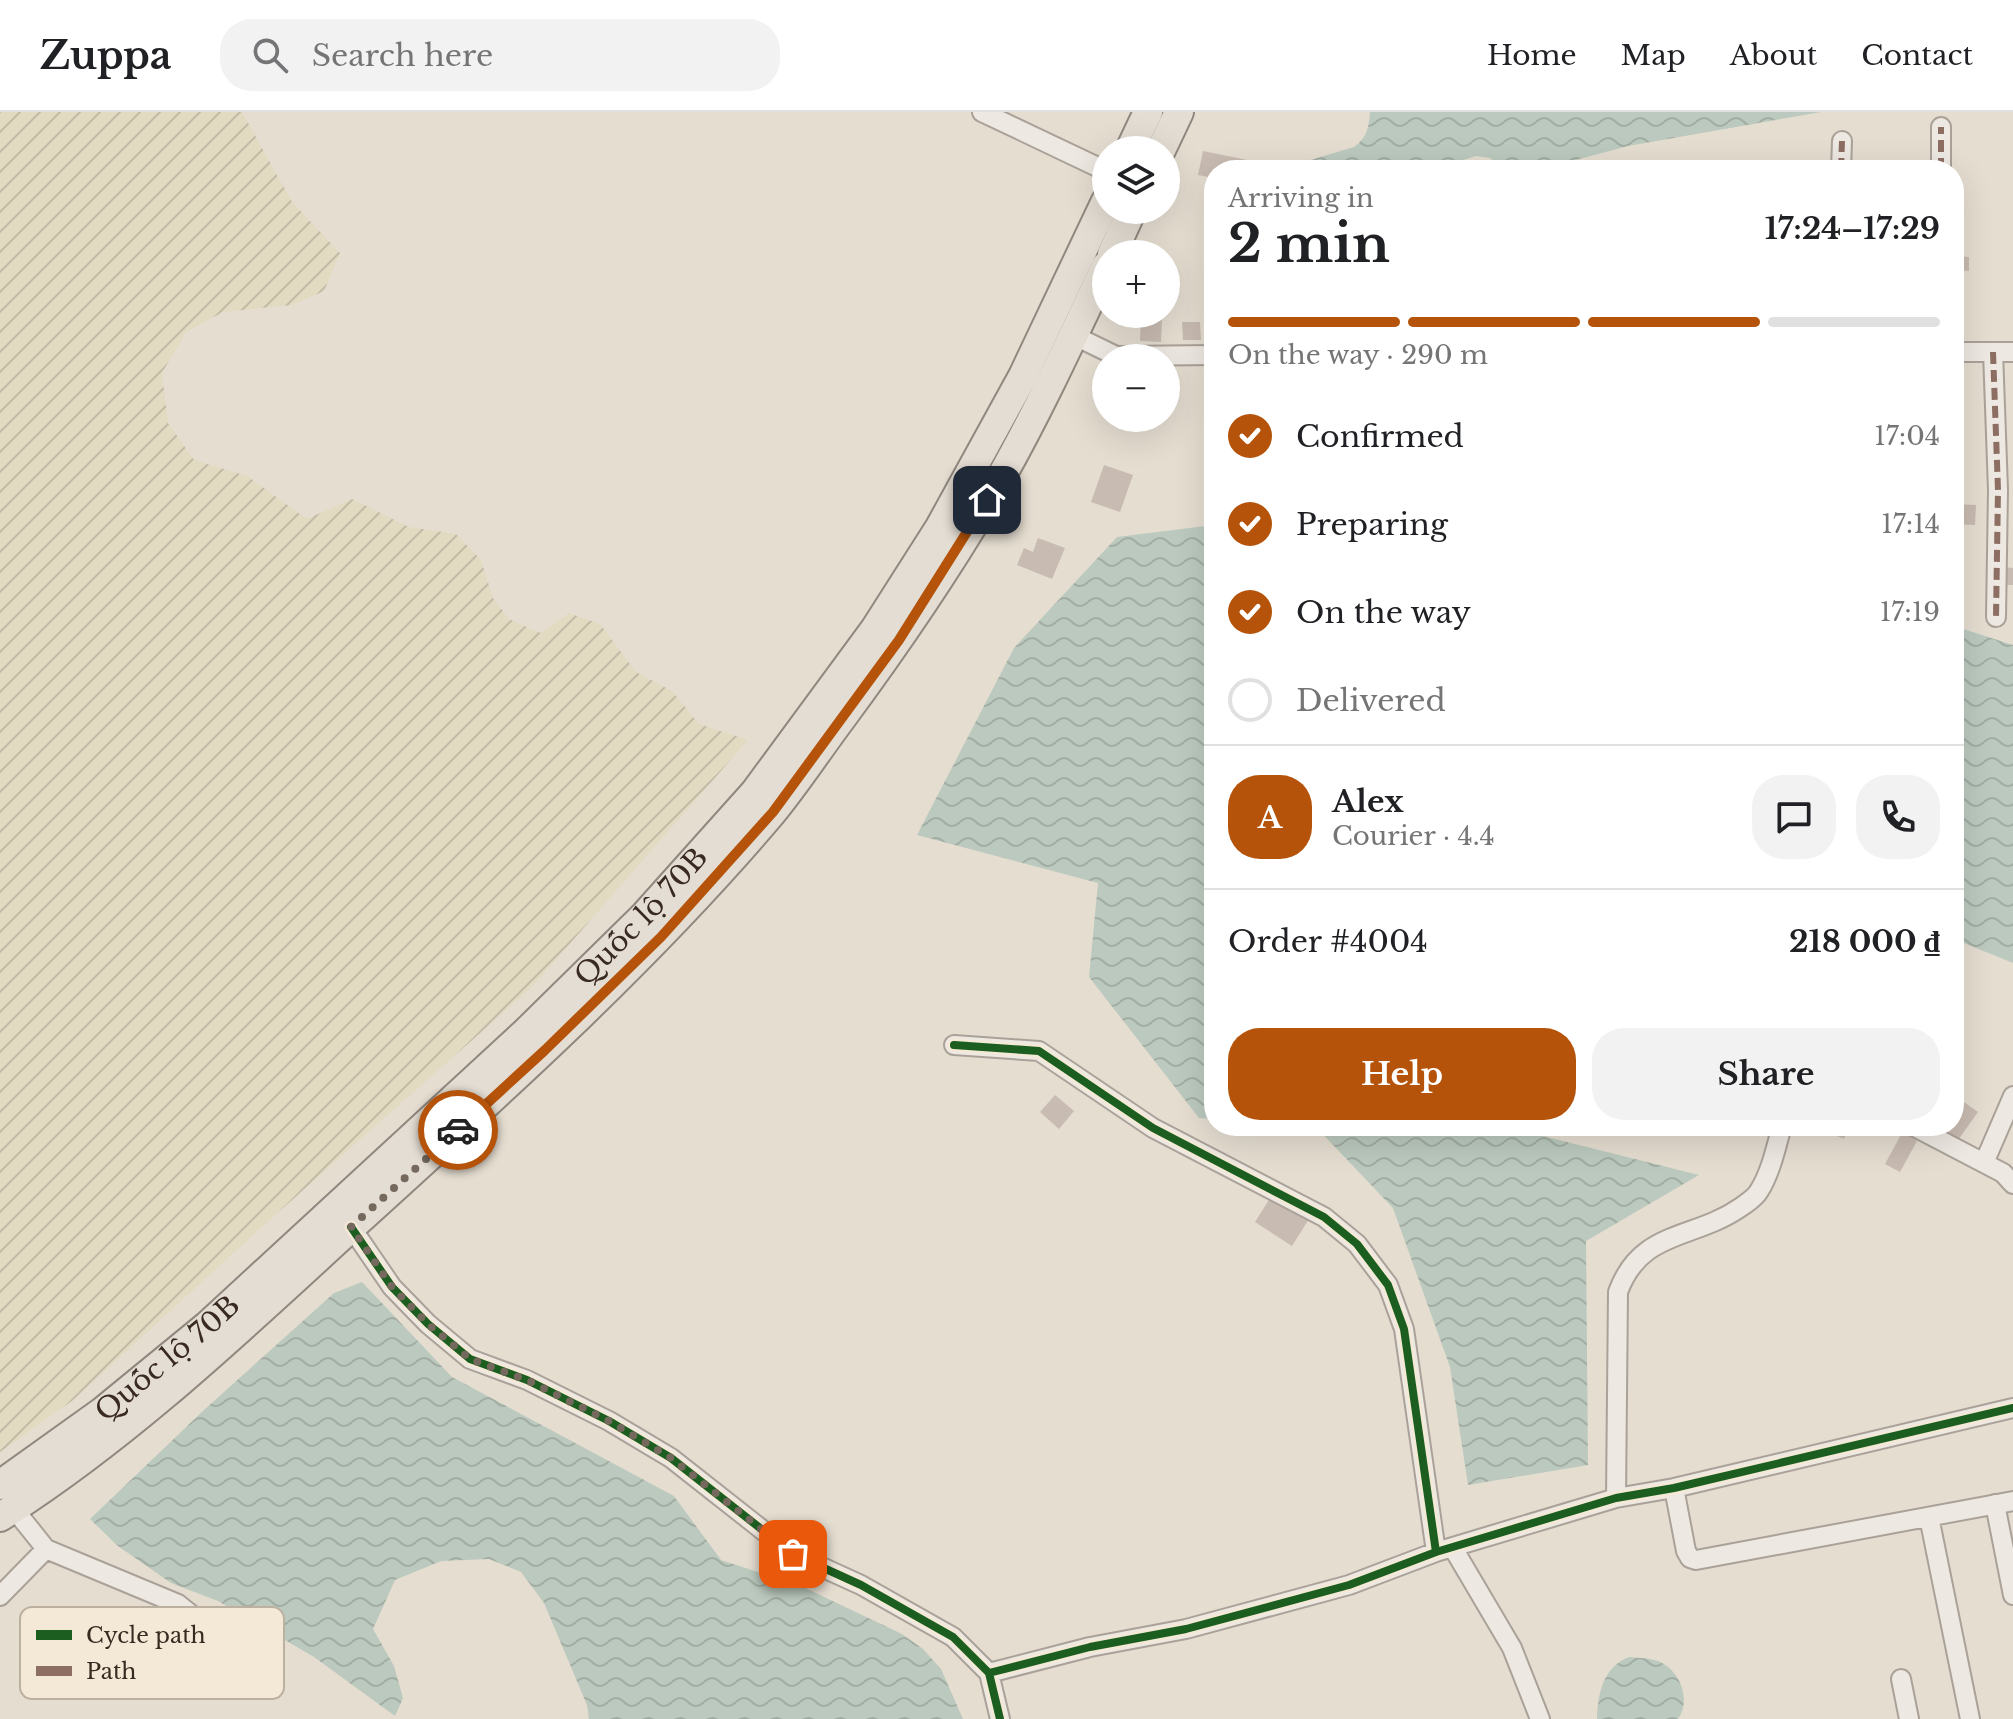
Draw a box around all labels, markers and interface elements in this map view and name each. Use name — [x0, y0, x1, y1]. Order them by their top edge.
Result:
search box — [220, 19, 780, 91]
text: Zuppa — [40, 32, 172, 79]
icon: search — [248, 33, 292, 77]
text: Search here — [312, 37, 493, 74]
text: Home — [1487, 38, 1577, 73]
text: Map — [1621, 38, 1686, 73]
text: About — [1730, 38, 1817, 73]
text: Contact — [1861, 38, 1973, 73]
map controls — [1092, 136, 1180, 432]
button: layers — [1092, 136, 1180, 224]
text: Arriving in — [1228, 182, 1374, 214]
text: 17:24–17:29 — [1765, 210, 1940, 247]
text: 2 min — [1228, 212, 1390, 276]
button: + — [1092, 240, 1180, 328]
text: On the way · 290 m — [1228, 339, 1488, 371]
button: − — [1092, 344, 1180, 432]
icon: check — [1228, 414, 1272, 458]
text: Confirmed — [1296, 418, 1464, 455]
text: 17:04 — [1874, 420, 1940, 452]
pin — [953, 466, 1021, 534]
icon: home — [965, 478, 1009, 522]
icon: check — [1228, 502, 1272, 546]
text: Preparing — [1296, 506, 1448, 543]
text: 17:14 — [1881, 508, 1940, 540]
icon: check — [1228, 590, 1272, 634]
text: On the way — [1296, 594, 1471, 631]
text: 17:19 — [1880, 596, 1940, 628]
text: Delivered — [1296, 682, 1446, 719]
button: chat — [1752, 775, 1836, 859]
button: phone — [1856, 775, 1940, 859]
text: Alex — [1332, 783, 1404, 820]
text: A — [1258, 799, 1282, 836]
text: Courier · 4.4 — [1332, 820, 1495, 852]
street label: Quốc lộ 70B — [567, 840, 715, 993]
text: Order #4004 — [1228, 923, 1428, 960]
text: 218 000 ₫ — [1789, 923, 1940, 960]
button: Help — [1228, 1028, 1576, 1120]
button: Share — [1592, 1028, 1940, 1120]
courier — [418, 1090, 498, 1170]
icon: car — [436, 1108, 480, 1152]
street label: Quốc lộ 70B — [88, 1288, 247, 1429]
pin — [759, 1520, 827, 1588]
icon: bag — [771, 1532, 815, 1576]
legend — [20, 1607, 284, 1699]
text: Cycle path — [86, 1622, 206, 1649]
text: Path — [86, 1658, 137, 1685]

